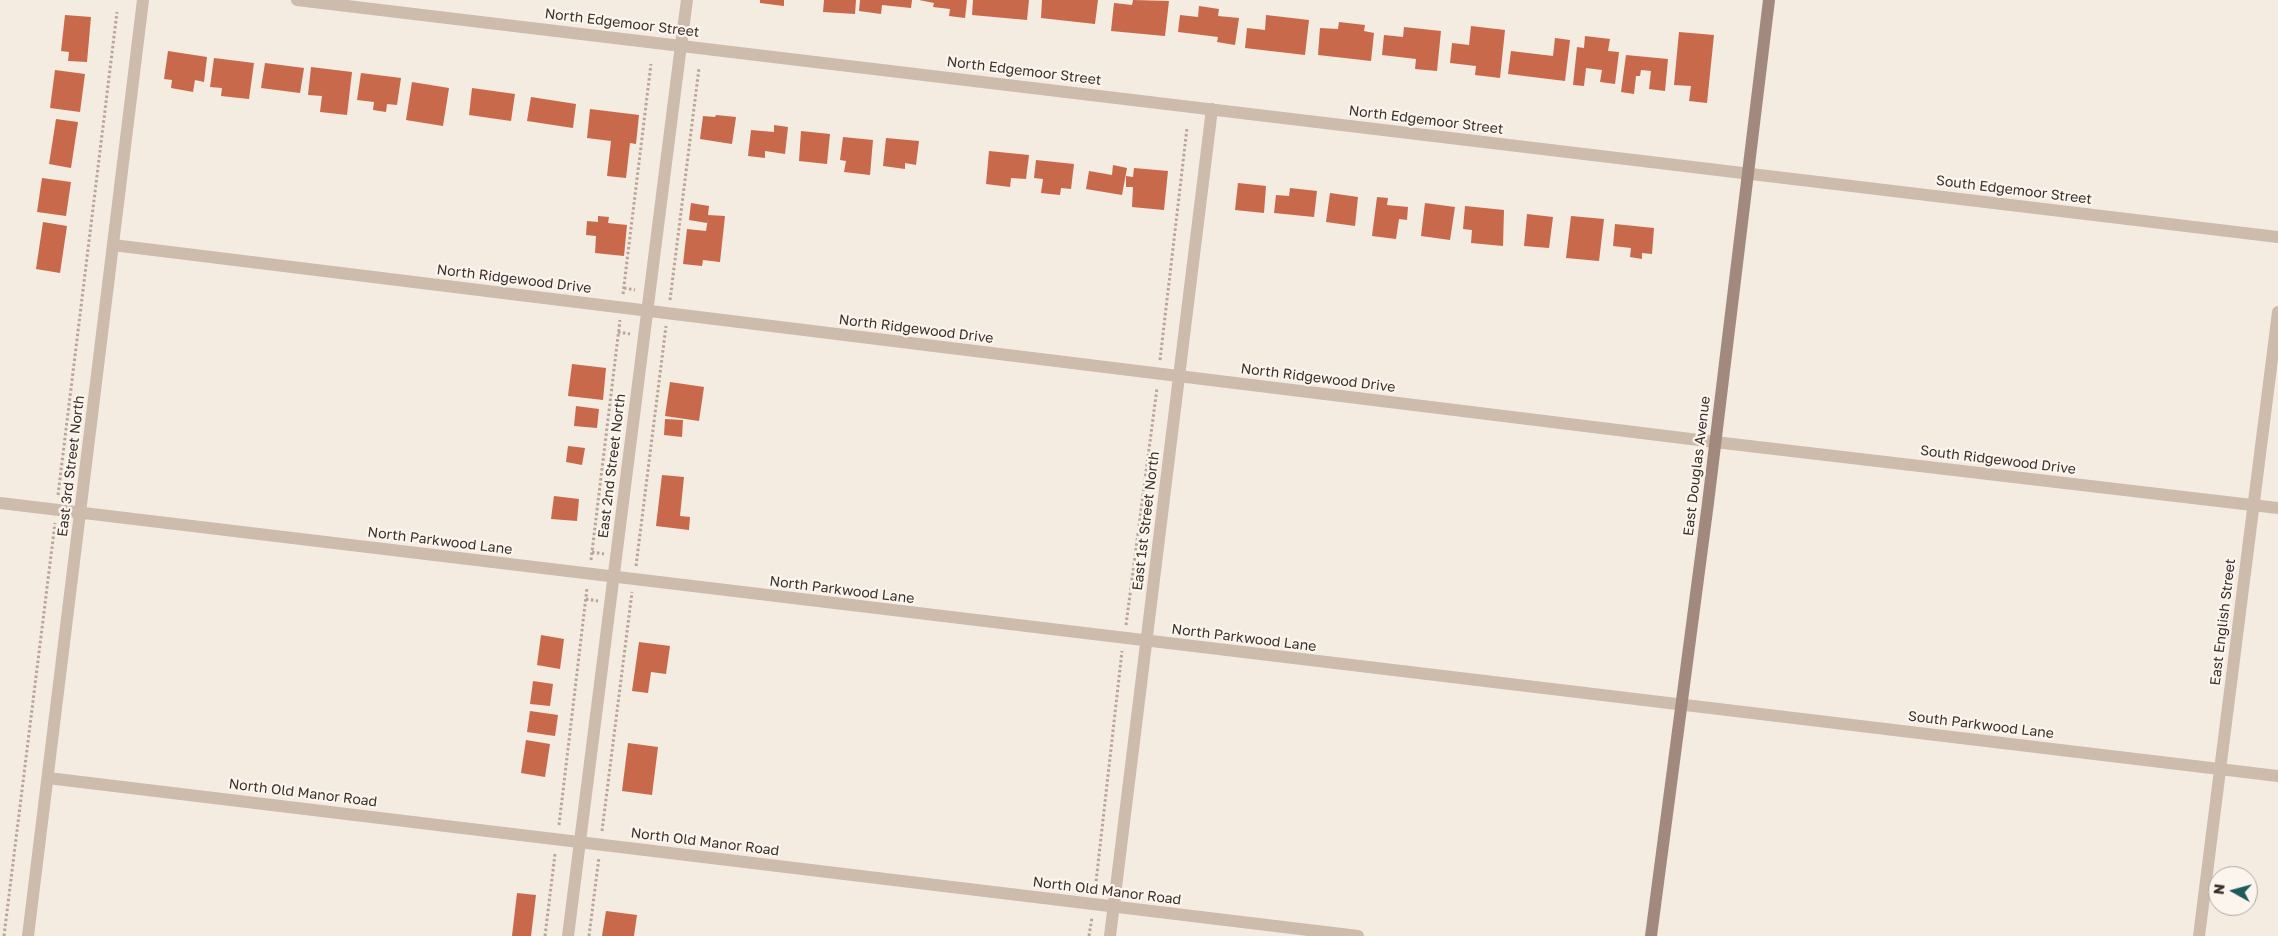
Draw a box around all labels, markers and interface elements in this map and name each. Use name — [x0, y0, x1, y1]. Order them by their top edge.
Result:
street label: North Edgemoor Street — [544, 5, 700, 41]
street label: North Edgemoor Street — [946, 53, 1102, 89]
street label: North Edgemoor Street — [1348, 102, 1504, 138]
street label: South Edgemoor Street — [1935, 172, 2093, 208]
street label: North Ridgewood Drive — [436, 261, 592, 297]
street label: North Ridgewood Drive — [838, 311, 994, 347]
street label: North Ridgewood Drive — [1240, 360, 1396, 396]
street label: East 2nd Street North — [595, 393, 629, 539]
street label: East 3rd Street North — [54, 394, 88, 538]
street label: East Douglas Avenue — [1680, 395, 1714, 537]
street label: South Ridgewood Drive — [1919, 442, 2077, 478]
street label: East 1st Street North — [1129, 450, 1163, 592]
street label: North Parkwood Lane — [367, 524, 513, 558]
street label: East English Street — [2207, 558, 2239, 686]
street label: North Parkwood Lane — [769, 573, 915, 607]
street label: North Parkwood Lane — [1171, 621, 1317, 655]
street label: South Parkwood Lane — [1907, 708, 2055, 742]
street label: North Old Manor Road — [228, 776, 378, 810]
street label: North Old Manor Road — [630, 825, 780, 859]
north arrow — [2208, 866, 2258, 916]
street label: North Old Manor Road — [1032, 874, 1182, 908]
text: N — [2210, 883, 2228, 896]

